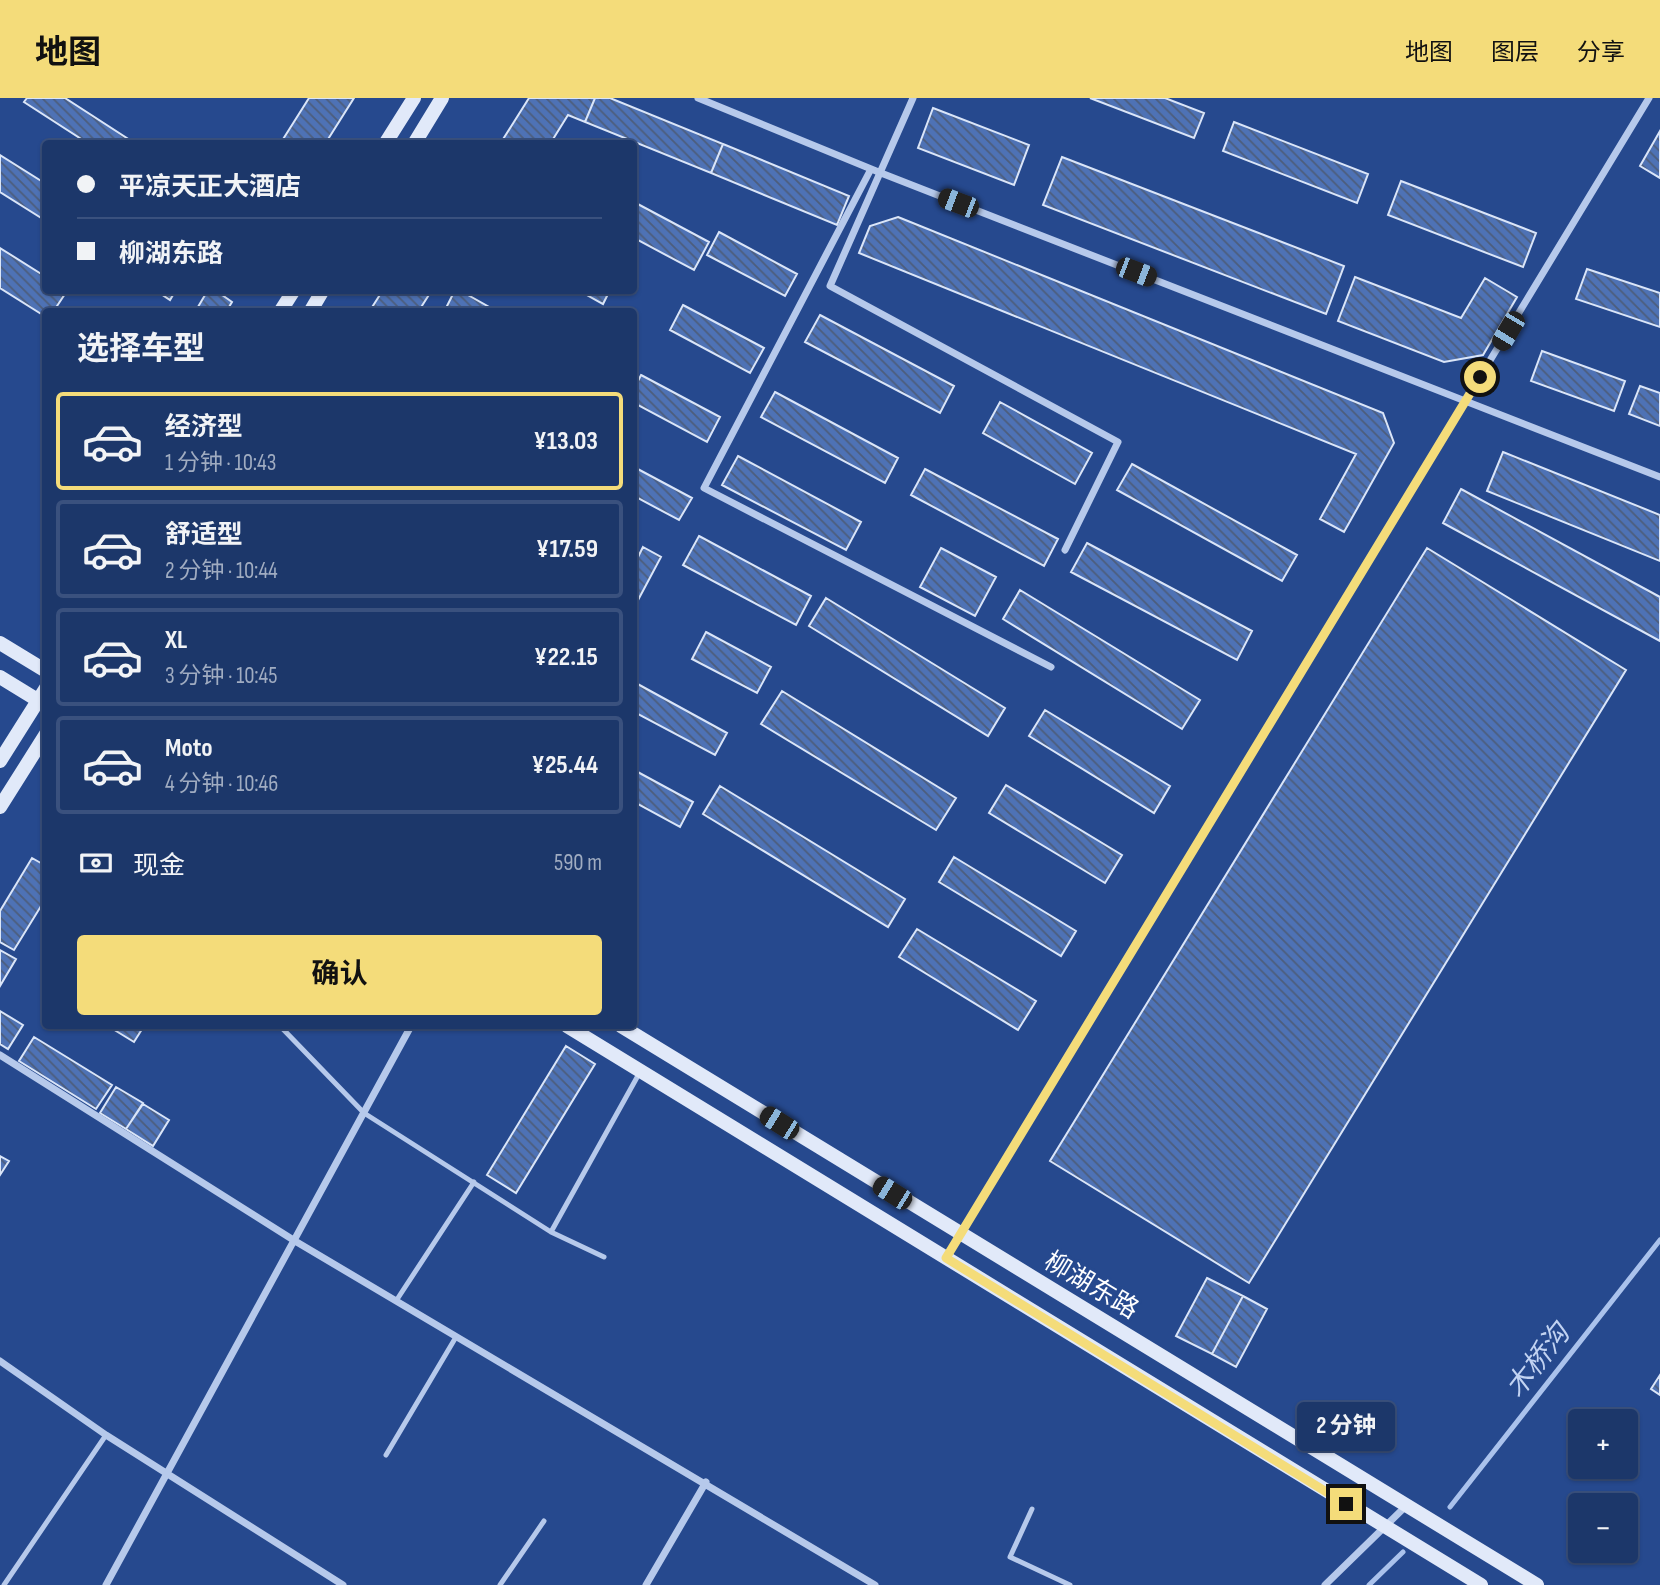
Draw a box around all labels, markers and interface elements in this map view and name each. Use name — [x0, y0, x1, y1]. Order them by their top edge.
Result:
text: 地图 — [35, 33, 101, 73]
text: 地图 — [1405, 38, 1453, 67]
text: 图层 — [1491, 38, 1539, 67]
text: 分享 — [1577, 38, 1625, 67]
text: 平凉天正大酒店 — [119, 172, 301, 203]
car — [935, 186, 982, 220]
text: 柳湖东路 — [119, 239, 223, 270]
car — [1113, 255, 1160, 289]
car — [1489, 308, 1528, 354]
text: 选择车型 — [77, 330, 205, 369]
route start — [1464, 361, 1496, 393]
icon: car — [81, 410, 144, 473]
text: 经济型 — [165, 412, 243, 443]
text: ¥13.03 — [533, 426, 598, 457]
text: 1 分钟 · 10:43 — [165, 449, 276, 477]
icon: car — [81, 518, 144, 581]
text: 舒适型 — [165, 520, 243, 551]
text: ¥17.59 — [536, 534, 598, 565]
text: 2 分钟 · 10:44 — [165, 557, 278, 585]
text: XL — [165, 625, 187, 656]
icon: car — [81, 626, 144, 689]
text: ¥22.15 — [534, 642, 598, 673]
text: 3 分钟 · 10:45 — [165, 662, 277, 690]
text: Moto — [165, 733, 213, 764]
icon: car — [81, 734, 144, 797]
text: ¥25.44 — [532, 750, 598, 781]
text: 4 分钟 · 10:46 — [165, 770, 278, 798]
icon: cash — [77, 844, 115, 882]
text: 590 m — [554, 849, 602, 877]
text: 现金 — [133, 851, 185, 882]
button: 确认 — [77, 935, 602, 1015]
car — [756, 1103, 803, 1143]
car — [869, 1173, 916, 1213]
street label: 柳湖东路 — [1038, 1246, 1144, 1326]
water label: 木桥沟 — [1499, 1315, 1579, 1404]
callout: 2 分钟 — [1297, 1402, 1395, 1452]
map controls — [1568, 1409, 1638, 1563]
button: + — [1568, 1409, 1638, 1479]
text: 2 分钟 — [1316, 1412, 1376, 1440]
route end — [1330, 1488, 1362, 1520]
button: − — [1568, 1493, 1638, 1563]

